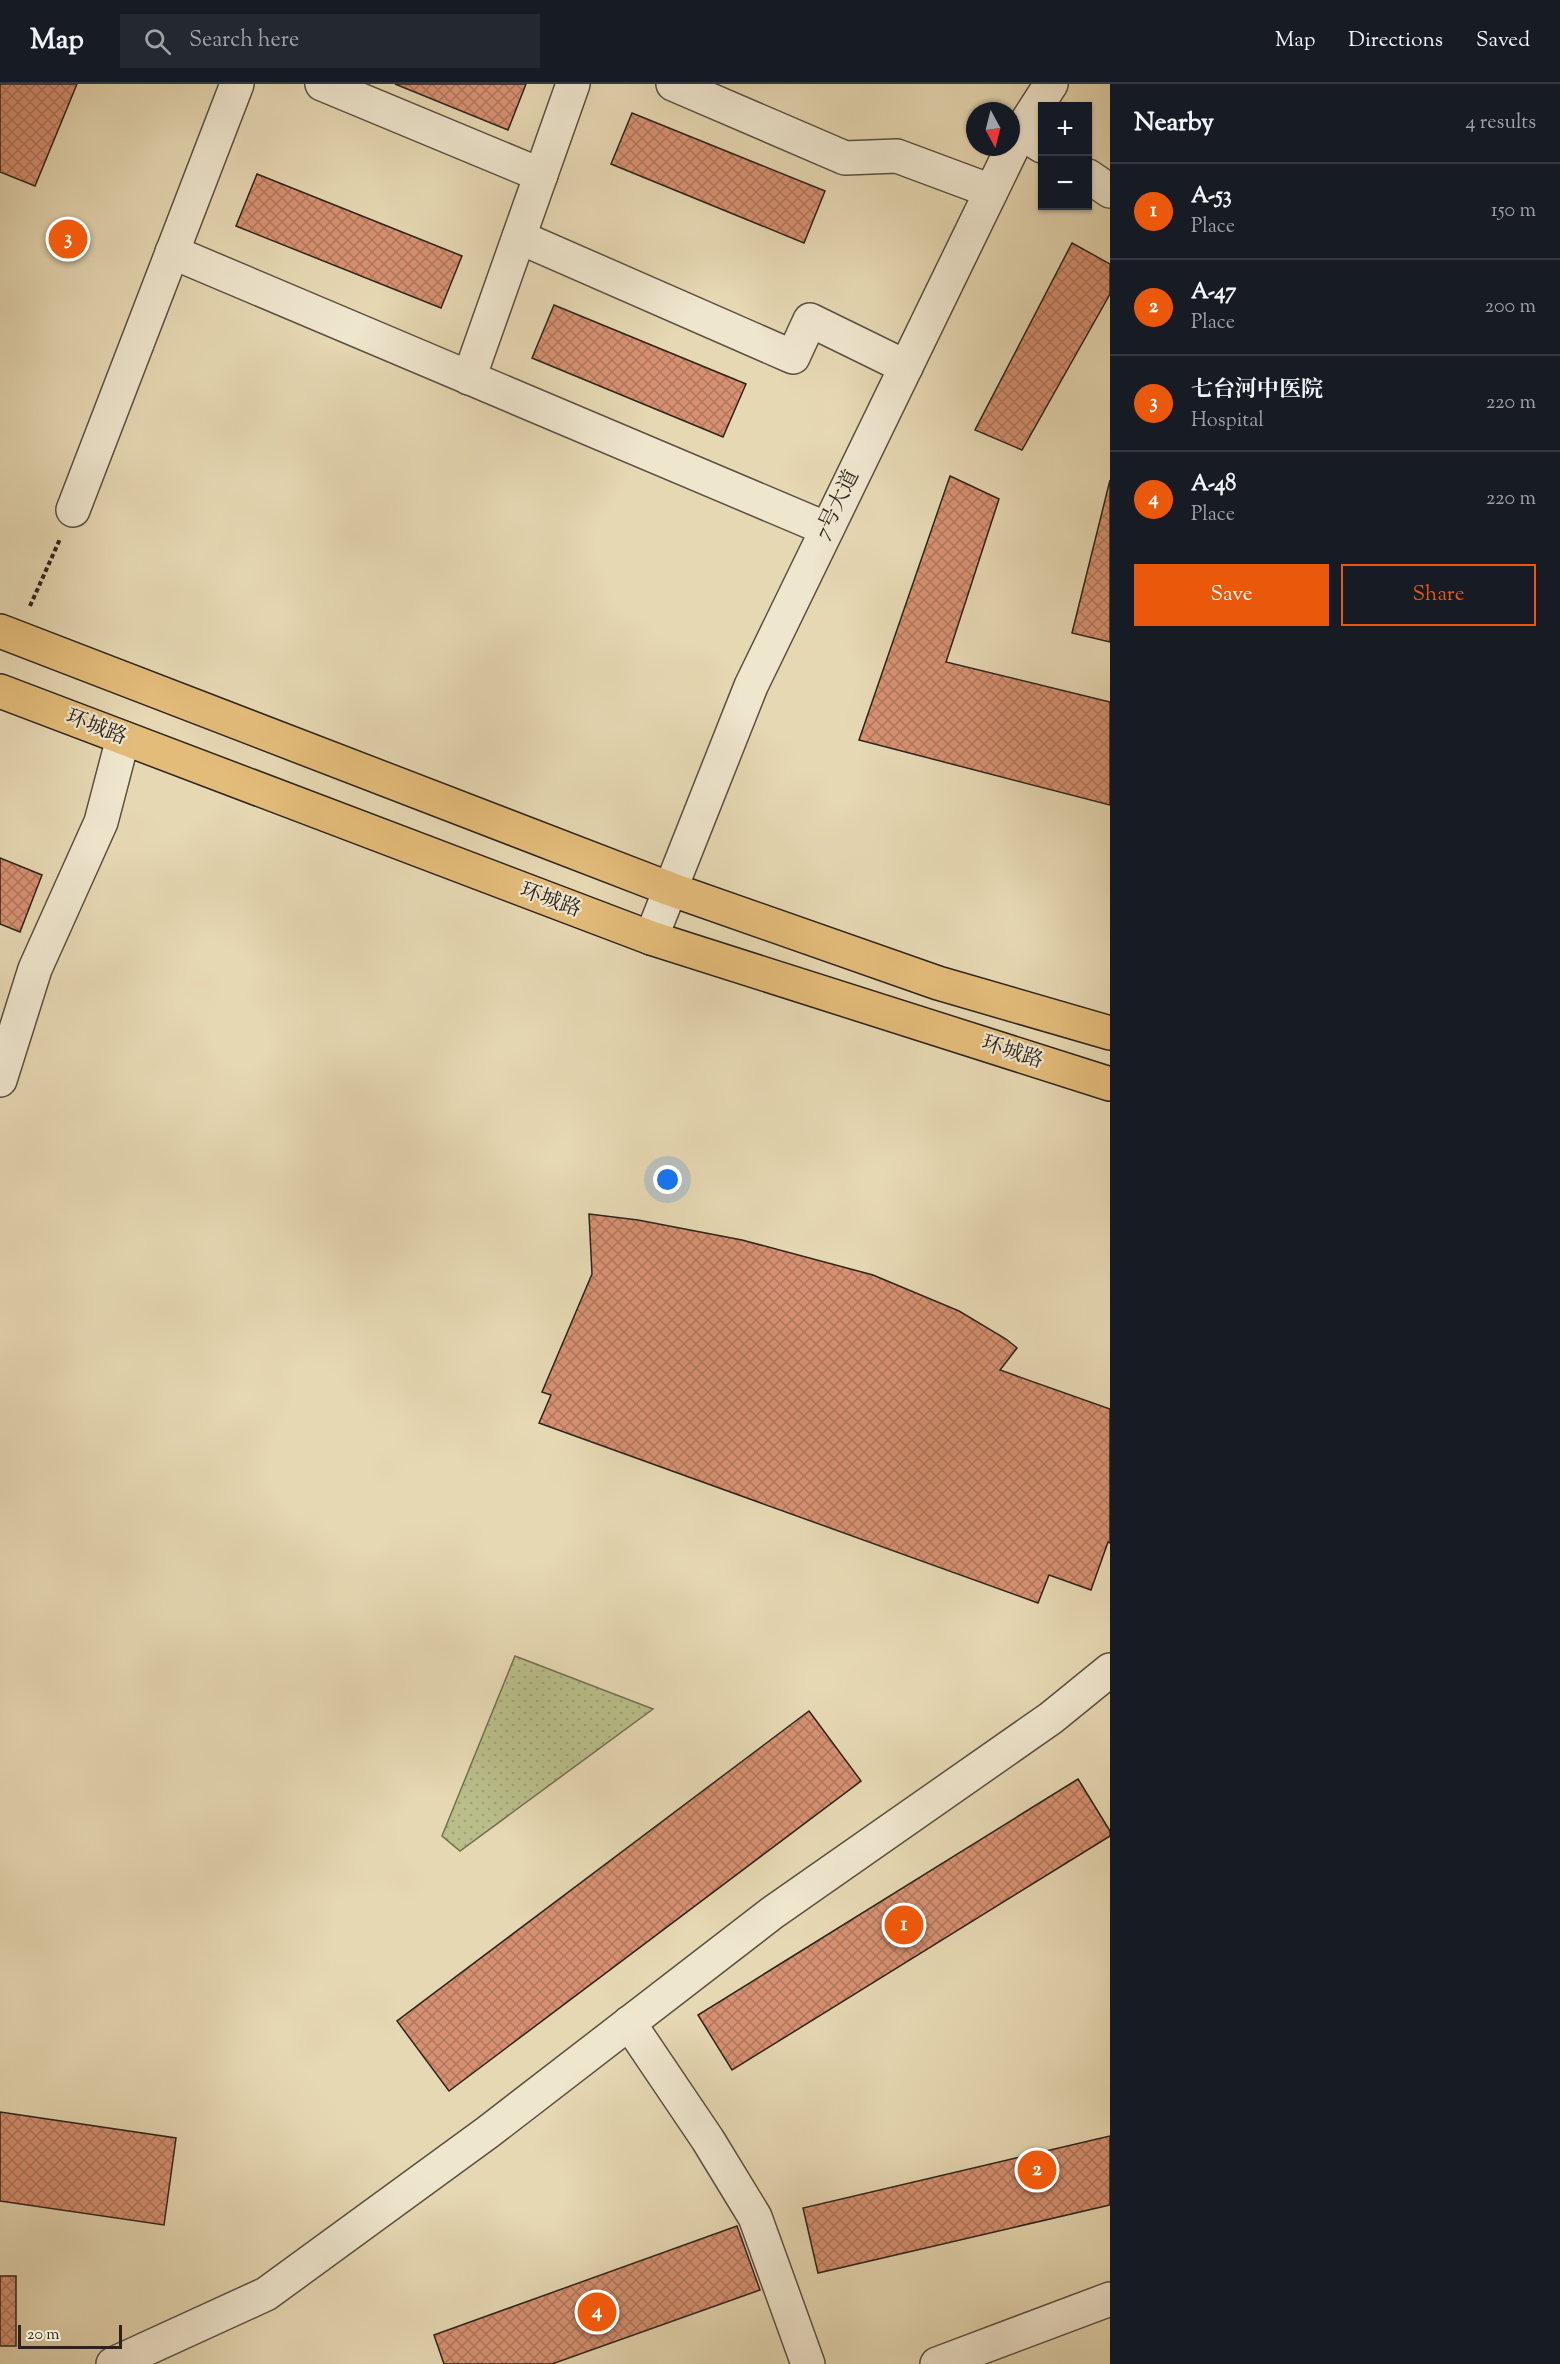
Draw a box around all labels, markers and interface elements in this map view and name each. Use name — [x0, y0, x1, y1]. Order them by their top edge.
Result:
search box — [120, 14, 540, 68]
text: Map — [30, 21, 84, 61]
icon: search — [141, 25, 174, 58]
text: Search here — [189, 25, 299, 57]
text: Map — [1275, 26, 1315, 56]
text: Directions — [1348, 26, 1443, 56]
text: Saved — [1476, 26, 1530, 56]
north arrow — [966, 102, 1020, 156]
map controls — [1038, 102, 1092, 210]
button: + — [1038, 102, 1092, 156]
text: Nearby — [1134, 105, 1214, 142]
text: 4 results — [1465, 109, 1536, 138]
button: − — [1038, 156, 1092, 210]
text: A-53 — [1191, 181, 1232, 213]
text: 1 — [1150, 197, 1157, 226]
text: 150 m — [1491, 197, 1536, 226]
text: Place — [1191, 213, 1235, 242]
pin: 3 — [48, 216, 88, 262]
text: A-47 — [1191, 277, 1236, 309]
text: 2 — [1149, 293, 1158, 322]
text: 200 m — [1485, 293, 1536, 322]
text: Place — [1191, 309, 1235, 338]
text: 七台河中医院 — [1191, 375, 1323, 407]
text: 3 — [1149, 389, 1158, 418]
text: 220 m — [1486, 389, 1536, 418]
text: Hospital — [1191, 407, 1264, 436]
street label: 7号大道 — [808, 465, 868, 545]
text: A-48 — [1191, 469, 1236, 501]
text: 4 — [1148, 485, 1159, 514]
text: 220 m — [1486, 485, 1536, 514]
text: Place — [1191, 501, 1235, 530]
button: Save — [1134, 564, 1329, 626]
button: Share — [1341, 564, 1536, 626]
street label: 环城路 — [61, 703, 131, 753]
street label: 环城路 — [515, 876, 585, 926]
street label: 环城路 — [977, 1029, 1047, 1077]
your location — [653, 1165, 682, 1194]
pin: 1 — [884, 1902, 924, 1948]
pin: 2 — [1018, 2148, 1056, 2192]
pin: 4 — [578, 2290, 616, 2334]
scale bar — [18, 2322, 122, 2350]
text: 20 m — [27, 2324, 60, 2347]

